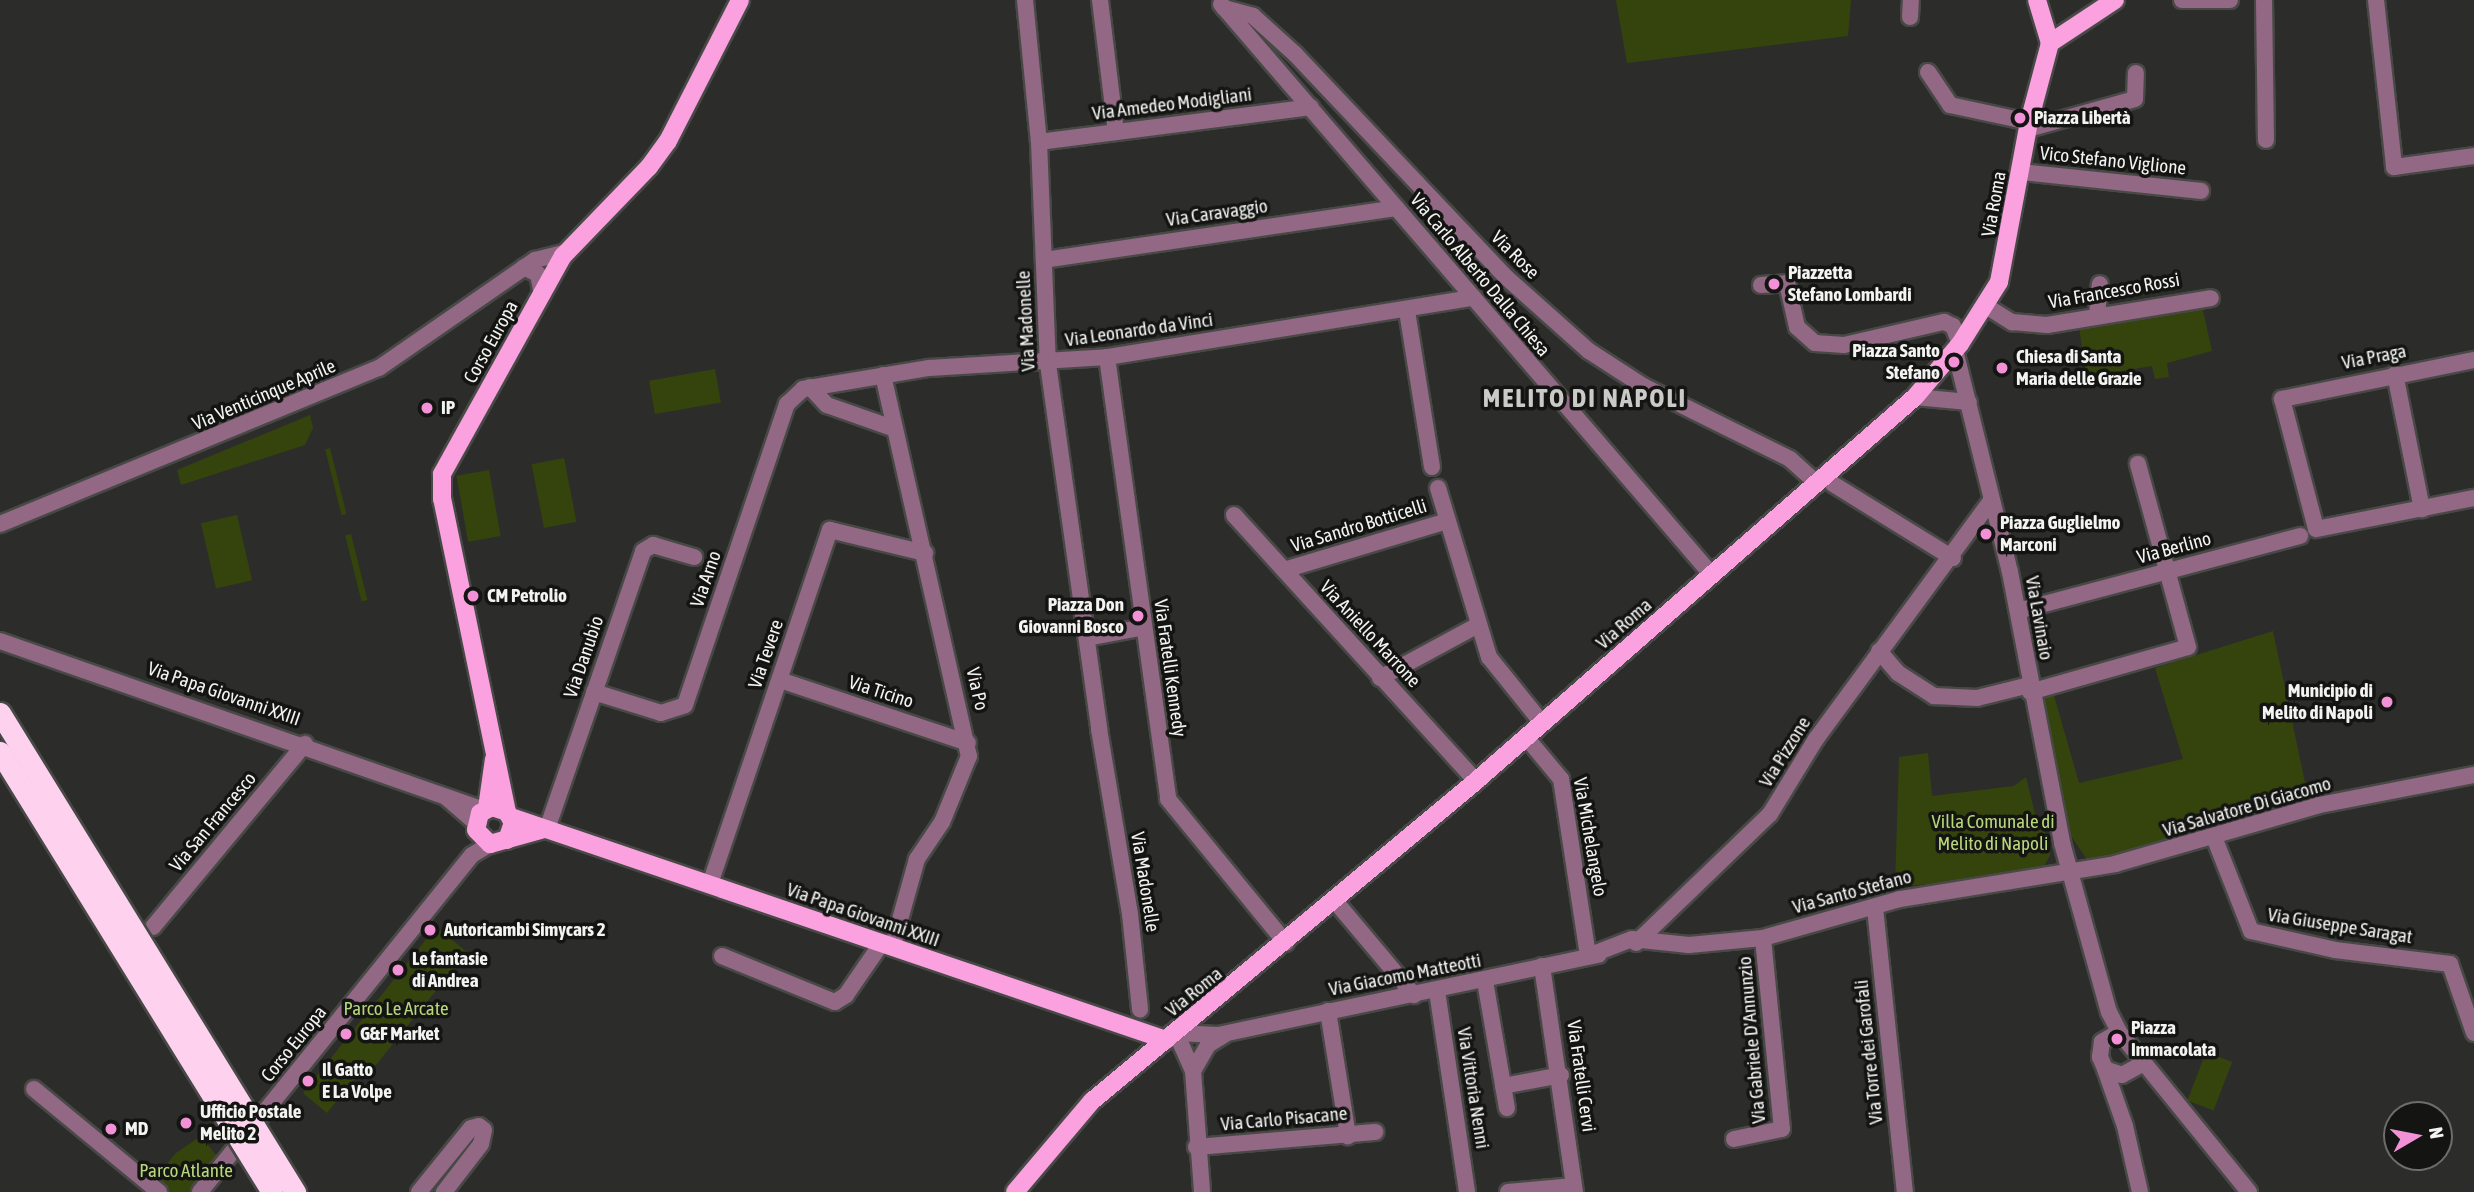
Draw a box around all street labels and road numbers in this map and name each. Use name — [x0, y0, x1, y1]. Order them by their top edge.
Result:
street label: Via Amedeo Modigliani — [1091, 83, 1253, 125]
street label: Vico Stefano Viglione — [2039, 142, 2187, 180]
street label: Via Roma — [1977, 169, 2011, 239]
street label: Via Carlo Alberto Dalla Chiesa — [1405, 189, 1555, 361]
street label: Via Caravaggio — [1165, 195, 1269, 231]
street label: Via Rose — [1486, 226, 1544, 284]
street label: Via Francesco Rossi — [2047, 268, 2181, 314]
street label: Via Madonelle — [1012, 270, 1040, 372]
street label: Corso Europa — [459, 297, 523, 387]
street label: Via Leonardo da Vinci — [1064, 308, 1214, 352]
street label: Via Praga — [2340, 340, 2408, 374]
street label: Via Venticinque Aprile — [189, 355, 339, 435]
street label: Via Sandro Botticelli — [1288, 495, 1430, 557]
street label: Via Berlino — [2134, 527, 2214, 569]
street label: Via Arno — [686, 548, 726, 610]
street label: Via Lavinaio — [2020, 574, 2058, 662]
street label: Via Aniello Marrone — [1315, 576, 1425, 692]
street label: Via Roma — [1592, 594, 1656, 654]
street label: Via Fratelli Kennedy — [1149, 598, 1191, 738]
street label: Via Danubio — [559, 613, 609, 701]
street label: Via Tevere — [744, 617, 788, 691]
street label: Via Papa Giovanni XXIII — [145, 657, 303, 731]
street label: Via Po — [961, 665, 993, 713]
street label: Via Ticino — [846, 671, 916, 713]
street label: Via Pizzone — [1754, 713, 1816, 791]
street label: Via San Francesco — [165, 768, 261, 876]
street label: Via Salvatore Di Giacomo — [2160, 772, 2334, 842]
street label: Via Michelangelo — [1568, 776, 1612, 898]
street label: Via Madonelle — [1126, 830, 1164, 934]
street label: Via Santo Stefano — [1790, 865, 1914, 919]
street label: Via Papa Giovanni XXIII — [784, 878, 942, 952]
street label: Via Giuseppe Saragat — [2266, 903, 2414, 949]
street label: Via Giacomo Matteotti — [1327, 949, 1483, 1001]
street label: Via Gabriele D'Annunzio — [1733, 955, 1771, 1125]
street label: Via Roma — [1161, 962, 1227, 1022]
street label: Via Torre dei Garofali — [1850, 979, 1888, 1125]
street label: Corso Europa — [257, 1001, 331, 1087]
street label: Via Fratelli Cervi — [1562, 1019, 1600, 1133]
street label: Via Vittoria Nenni — [1452, 1026, 1494, 1150]
street label: Via Carlo Pisacane — [1220, 1102, 1348, 1136]

